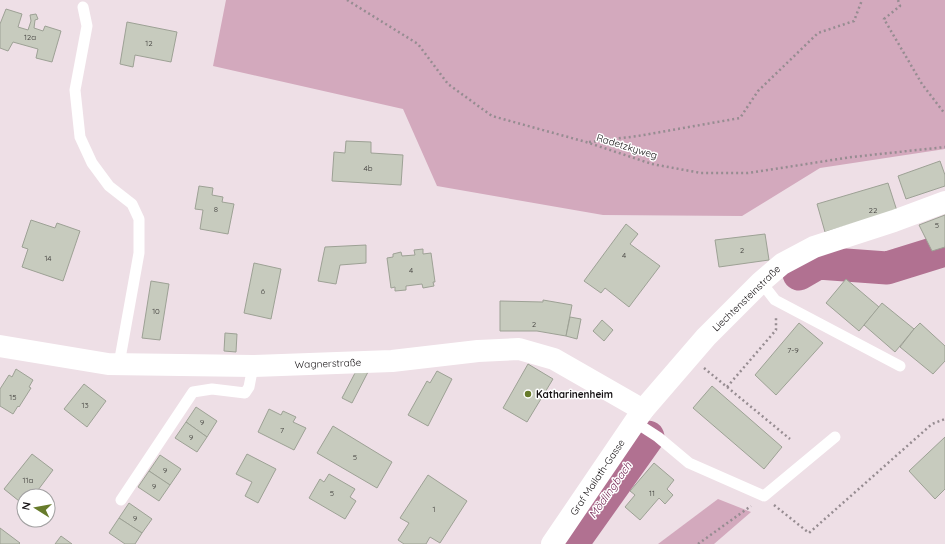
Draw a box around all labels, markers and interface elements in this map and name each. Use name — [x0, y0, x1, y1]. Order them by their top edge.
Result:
house number: 12a — [24, 32, 36, 42]
house number: 12 — [145, 38, 153, 48]
street label: Radetzkyweg — [595, 131, 659, 162]
house number: 4b — [363, 163, 373, 173]
house number: 8 — [214, 204, 218, 214]
house number: 22 — [869, 205, 878, 215]
house number: 5 — [935, 220, 939, 230]
house number: 2 — [740, 245, 745, 255]
house number: 4 — [622, 250, 626, 260]
house number: 14 — [44, 253, 52, 263]
street label: Liechtensteinstraße — [709, 262, 783, 334]
house number: 4 — [409, 265, 413, 275]
house number: 6 — [261, 286, 266, 296]
house number: 10 — [152, 306, 160, 316]
house number: 2 — [532, 319, 537, 329]
house number: 7-9 — [787, 345, 799, 355]
street label: Wagnerstraße — [294, 356, 362, 371]
place label: Katharinenheim — [536, 388, 613, 401]
marker: Katharinenheim — [523, 389, 533, 399]
house number: 15 — [9, 392, 17, 402]
house number: 13 — [81, 400, 89, 410]
house number: 9 — [200, 417, 205, 427]
house number: 7 — [280, 425, 284, 435]
house number: 9 — [189, 432, 194, 442]
street label: Graf Mailath-Gasse — [567, 436, 628, 518]
house number: 5 — [353, 452, 357, 462]
water label: Mödlingbach — [585, 458, 635, 521]
house number: 9 — [163, 465, 168, 475]
house number: 11a — [23, 475, 34, 485]
house number: 9 — [152, 481, 157, 491]
north arrow — [16, 488, 56, 528]
house number: 5 — [330, 488, 334, 498]
house number: 11 — [649, 488, 655, 498]
text: N — [19, 501, 34, 511]
house number: 1 — [433, 504, 436, 514]
house number: 9 — [133, 513, 138, 523]

